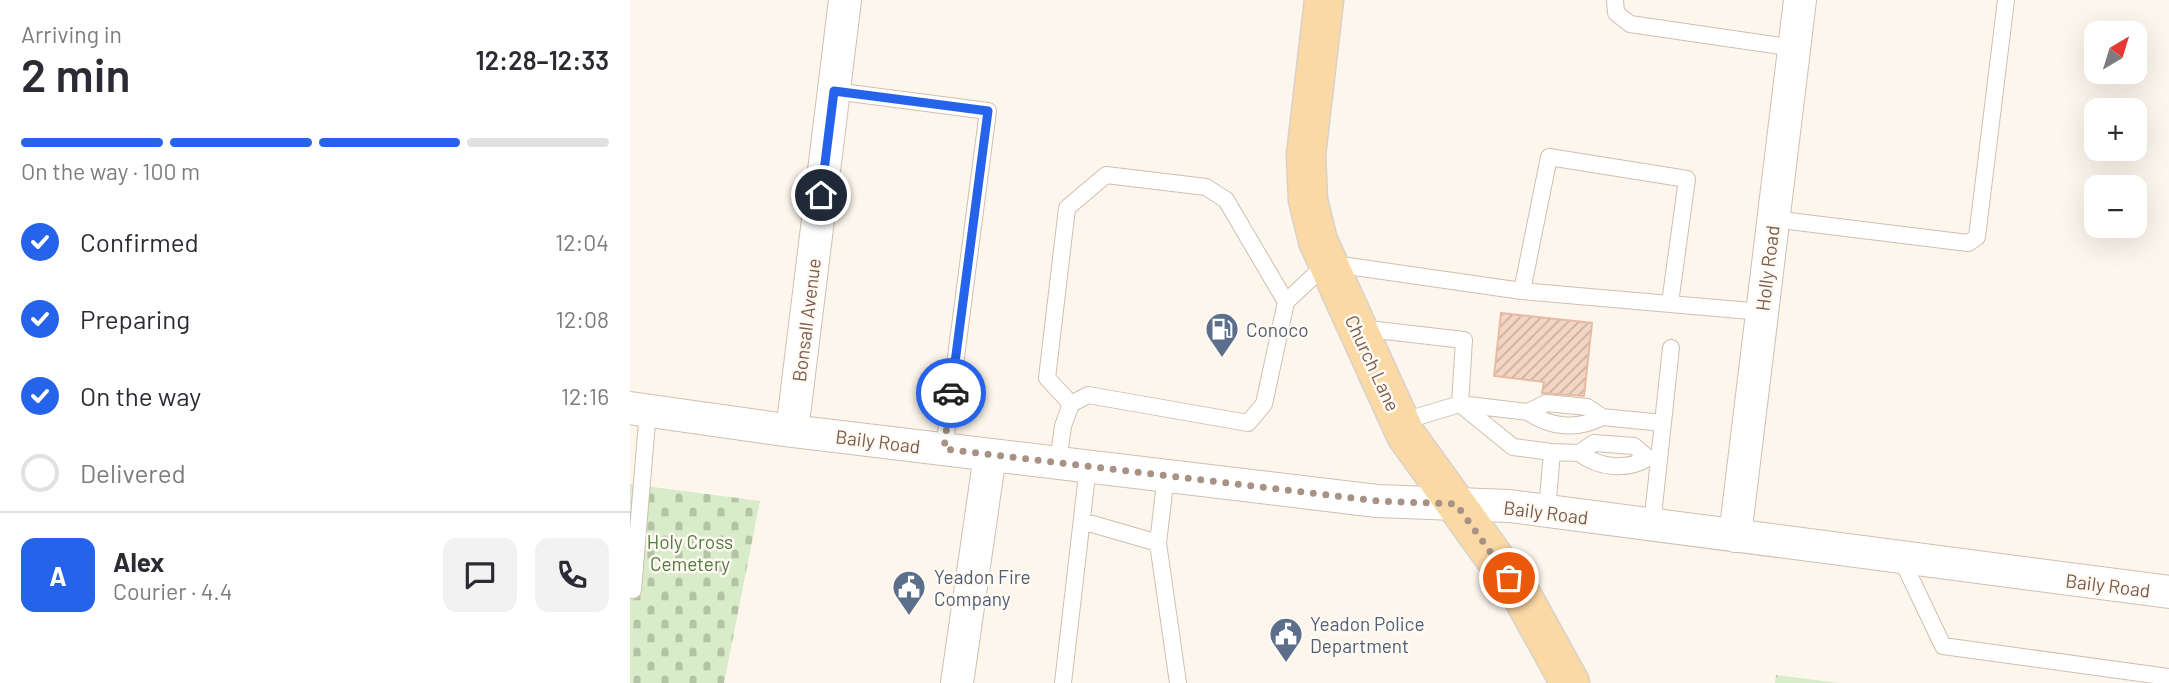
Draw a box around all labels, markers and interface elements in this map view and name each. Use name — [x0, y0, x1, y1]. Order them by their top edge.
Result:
text: Arriving in — [21, 20, 122, 48]
north arrow — [2084, 21, 2147, 84]
map controls — [2084, 21, 2147, 238]
text: 12:28–12:33 — [476, 44, 609, 75]
text: 2 min — [21, 46, 130, 101]
button: + — [2084, 98, 2147, 161]
text: On the way · 100 m — [21, 157, 200, 185]
pin — [791, 165, 851, 225]
button: − — [2084, 175, 2147, 238]
icon: home — [802, 176, 840, 214]
icon: check — [21, 223, 59, 261]
street label: Holly Road — [1750, 224, 1784, 312]
text: Confirmed — [80, 226, 199, 257]
text: 12:04 — [555, 228, 609, 256]
street label: Bonsall Avenue — [787, 257, 825, 383]
icon: check — [21, 300, 59, 338]
text: Preparing — [80, 303, 190, 334]
text: 12:08 — [556, 305, 609, 333]
fuel station icon: Conoco — [1203, 310, 1241, 359]
street label: Church Lane — [1341, 311, 1405, 415]
place label: Conoco — [1246, 318, 1309, 341]
courier — [916, 358, 986, 428]
icon: car — [932, 374, 970, 412]
icon: check — [21, 377, 59, 415]
text: On the way — [80, 380, 201, 411]
text: 12:16 — [561, 382, 609, 410]
street label: Baily Road — [834, 424, 922, 458]
text: Delivered — [80, 457, 186, 488]
street label: Baily Road — [1502, 495, 1590, 529]
park label: Holy Cross Cemetery — [647, 530, 733, 575]
button: chat — [443, 538, 517, 612]
button: phone — [535, 538, 609, 612]
text: Alex — [113, 546, 164, 577]
pin — [1479, 548, 1539, 608]
icon: bag — [1490, 559, 1528, 597]
text: A — [49, 560, 67, 591]
place label: Yeadon Fire Company — [934, 565, 1031, 610]
public building icon: Yeadon Fire Company — [890, 568, 928, 617]
street label: Baily Road — [2064, 568, 2152, 602]
text: Courier · 4.4 — [113, 577, 232, 605]
place label: Yeadon Police Department — [1310, 612, 1425, 657]
public building icon: Yeadon Police Department — [1267, 615, 1305, 664]

